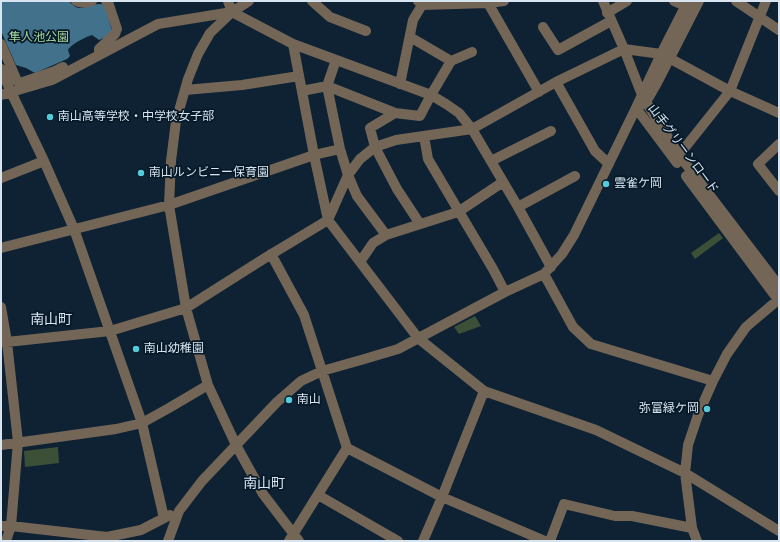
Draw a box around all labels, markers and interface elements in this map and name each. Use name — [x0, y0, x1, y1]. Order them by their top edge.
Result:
park label: 隼人池公園 — [9, 31, 69, 45]
street label: 山手グリーンロード — [645, 102, 721, 196]
place label: 南山高等学校・中学校女子部 — [58, 110, 214, 124]
marker: 南山高等学校・中学校女子部 — [45, 112, 55, 122]
place label: 南山ルンビニー保育園 — [149, 166, 269, 180]
marker: 南山ルンビニー保育園 — [136, 168, 146, 178]
place label: 雲雀ケ岡 — [614, 177, 662, 191]
marker: 雲雀ケ岡 — [601, 179, 611, 189]
district label: 南山町 — [30, 312, 72, 328]
place label: 南山幼稚園 — [144, 342, 204, 356]
marker: 南山幼稚園 — [131, 344, 141, 354]
place label: 南山 — [297, 393, 321, 407]
marker: 南山 — [284, 395, 294, 405]
place label: 弥富緑ケ岡 — [639, 402, 699, 416]
marker: 弥富緑ケ岡 — [702, 404, 712, 414]
district label: 南山町 — [243, 476, 285, 492]

